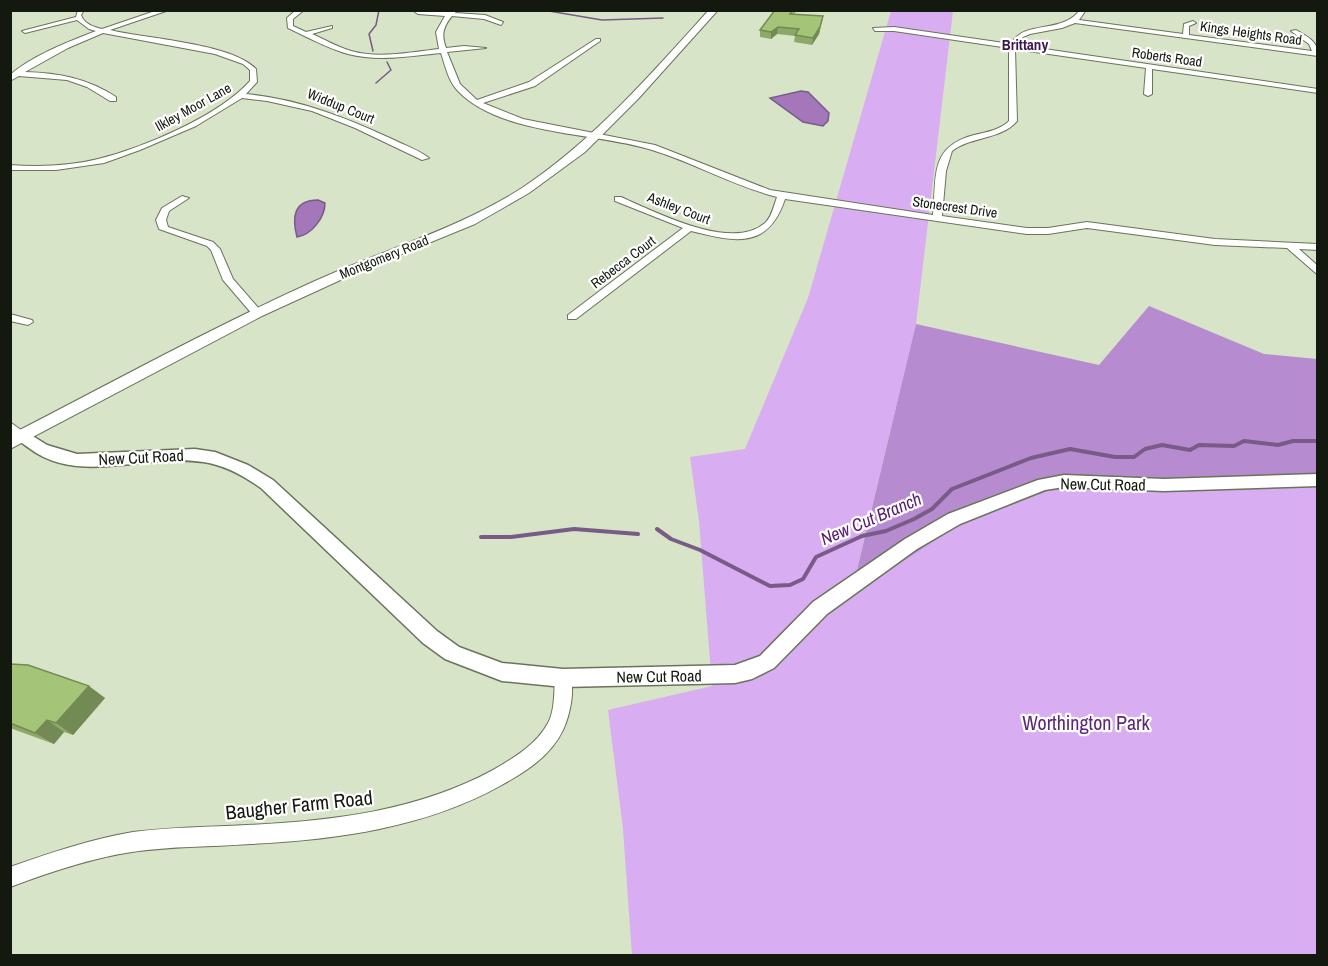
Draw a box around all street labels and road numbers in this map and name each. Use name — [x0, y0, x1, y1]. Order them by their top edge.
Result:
street label: Kings Heights Road — [1199, 17, 1303, 49]
street label: Roberts Road — [1131, 43, 1203, 71]
street label: Ilkley Moor Lane — [152, 79, 234, 135]
street label: Widdup Court — [305, 84, 377, 128]
street label: Ashley Court — [644, 187, 713, 228]
street label: Stonecrest Drive — [911, 192, 999, 222]
street label: Montgomery Road — [337, 231, 431, 283]
street label: Rebecca Court — [587, 232, 659, 292]
street label: New Cut Road — [98, 444, 184, 470]
street label: New Cut Road — [1060, 472, 1146, 496]
street label: New Cut Road — [616, 664, 702, 688]
street label: Baugher Farm Road — [224, 783, 374, 826]

